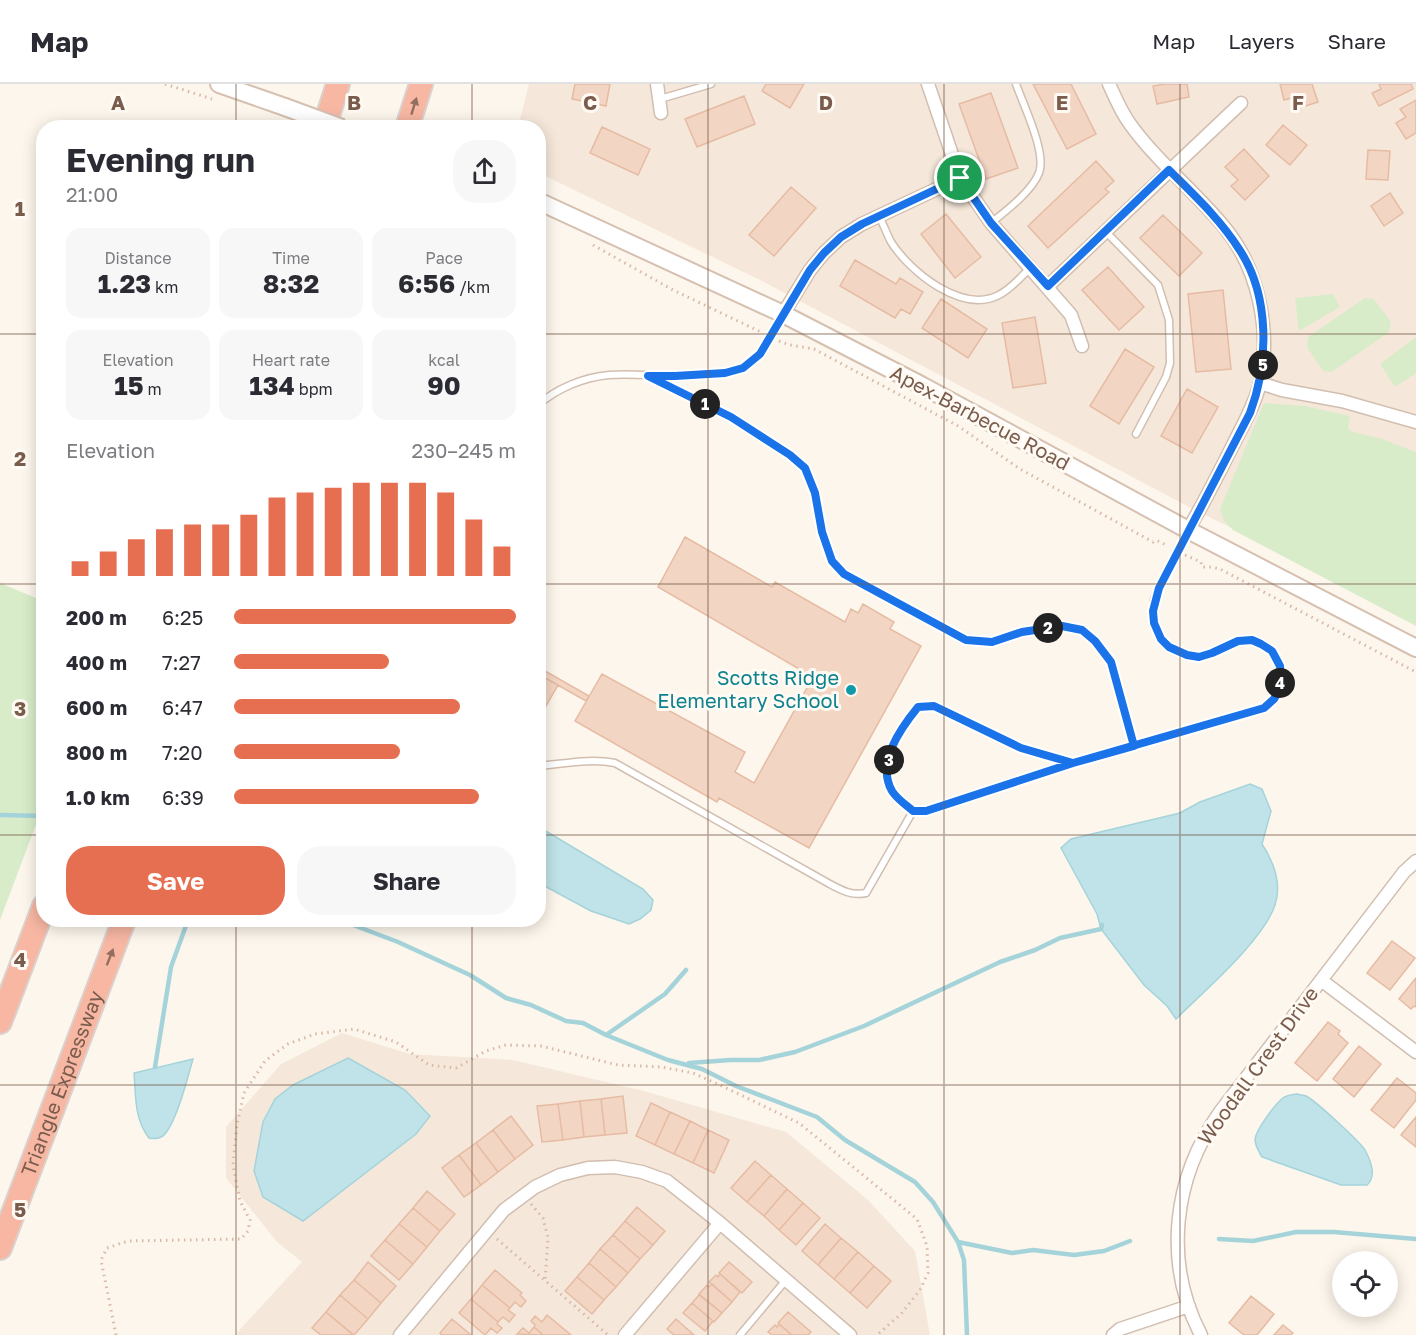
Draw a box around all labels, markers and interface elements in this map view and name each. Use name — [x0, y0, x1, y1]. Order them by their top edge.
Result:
text: Map — [30, 25, 88, 58]
text: Map — [1152, 28, 1195, 54]
text: Layers — [1228, 28, 1295, 54]
text: Share — [1328, 28, 1386, 54]
text: A — [111, 90, 125, 114]
text: B — [347, 90, 361, 114]
text: C — [583, 90, 597, 114]
text: D — [819, 90, 833, 114]
text: E — [1056, 90, 1068, 114]
text: F — [1292, 90, 1304, 114]
one-way arrow — [410, 97, 419, 115]
text: Evening run — [66, 140, 255, 179]
button: share — [453, 140, 516, 203]
pin — [934, 152, 985, 203]
icon: arrive — [943, 161, 976, 194]
text: 21:00 — [66, 182, 118, 206]
text: 1 — [15, 196, 25, 220]
text: Distance — [104, 248, 172, 268]
text: Time — [272, 248, 310, 268]
text: Pace — [425, 248, 463, 268]
text: 1.23 — [98, 268, 151, 299]
text: 8:32 — [263, 268, 319, 299]
text: 6:56 — [398, 268, 455, 299]
text: km — [151, 277, 178, 297]
text: /km — [455, 277, 490, 297]
text: Elevation — [102, 350, 174, 370]
text: Heart rate — [252, 350, 330, 370]
text: kcal — [428, 350, 460, 370]
pin: 5 — [1248, 350, 1278, 380]
text: 5 — [1258, 355, 1268, 375]
street label: Apex-Barbecue Road — [887, 360, 1074, 475]
text: 15 — [114, 370, 144, 401]
text: 134 — [249, 370, 295, 401]
text: 90 — [427, 370, 461, 401]
text: m — [144, 379, 162, 399]
text: bpm — [295, 379, 333, 399]
pin: 1 — [690, 389, 720, 419]
text: 1 — [701, 394, 709, 414]
text: Elevation — [66, 438, 155, 462]
text: 230–245 m — [412, 438, 516, 462]
text: 2 — [14, 446, 26, 470]
text: 200 m — [66, 605, 127, 629]
text: 6:25 — [162, 605, 203, 629]
pin: 2 — [1033, 613, 1063, 643]
text: 2 — [1043, 618, 1053, 638]
text: 400 m — [66, 650, 127, 674]
text: 7:27 — [162, 650, 201, 674]
place label: Scotts Ridge Elementary School — [657, 665, 839, 712]
pin: 4 — [1265, 668, 1295, 698]
text: 4 — [1275, 673, 1285, 693]
marker: Scotts Ridge Elementary School — [844, 683, 858, 697]
text: 600 m — [66, 695, 127, 719]
text: 6:47 — [162, 695, 203, 719]
text: 3 — [14, 696, 26, 720]
text: 800 m — [66, 740, 127, 764]
text: 7:20 — [162, 740, 203, 764]
pin: 3 — [874, 745, 904, 775]
text: 3 — [884, 750, 894, 770]
text: 1.0 km — [66, 785, 130, 809]
text: 6:39 — [162, 785, 204, 809]
button: Save — [66, 846, 285, 915]
button: Share — [297, 846, 516, 915]
text: 4 — [14, 947, 26, 971]
one-way arrow — [105, 948, 115, 966]
street label: Woodall Crest Drive — [1192, 982, 1323, 1149]
street label: Triangle Expressway — [15, 987, 107, 1179]
text: 5 — [14, 1197, 26, 1221]
map controls — [1332, 1251, 1398, 1317]
button: locate — [1332, 1251, 1398, 1317]

